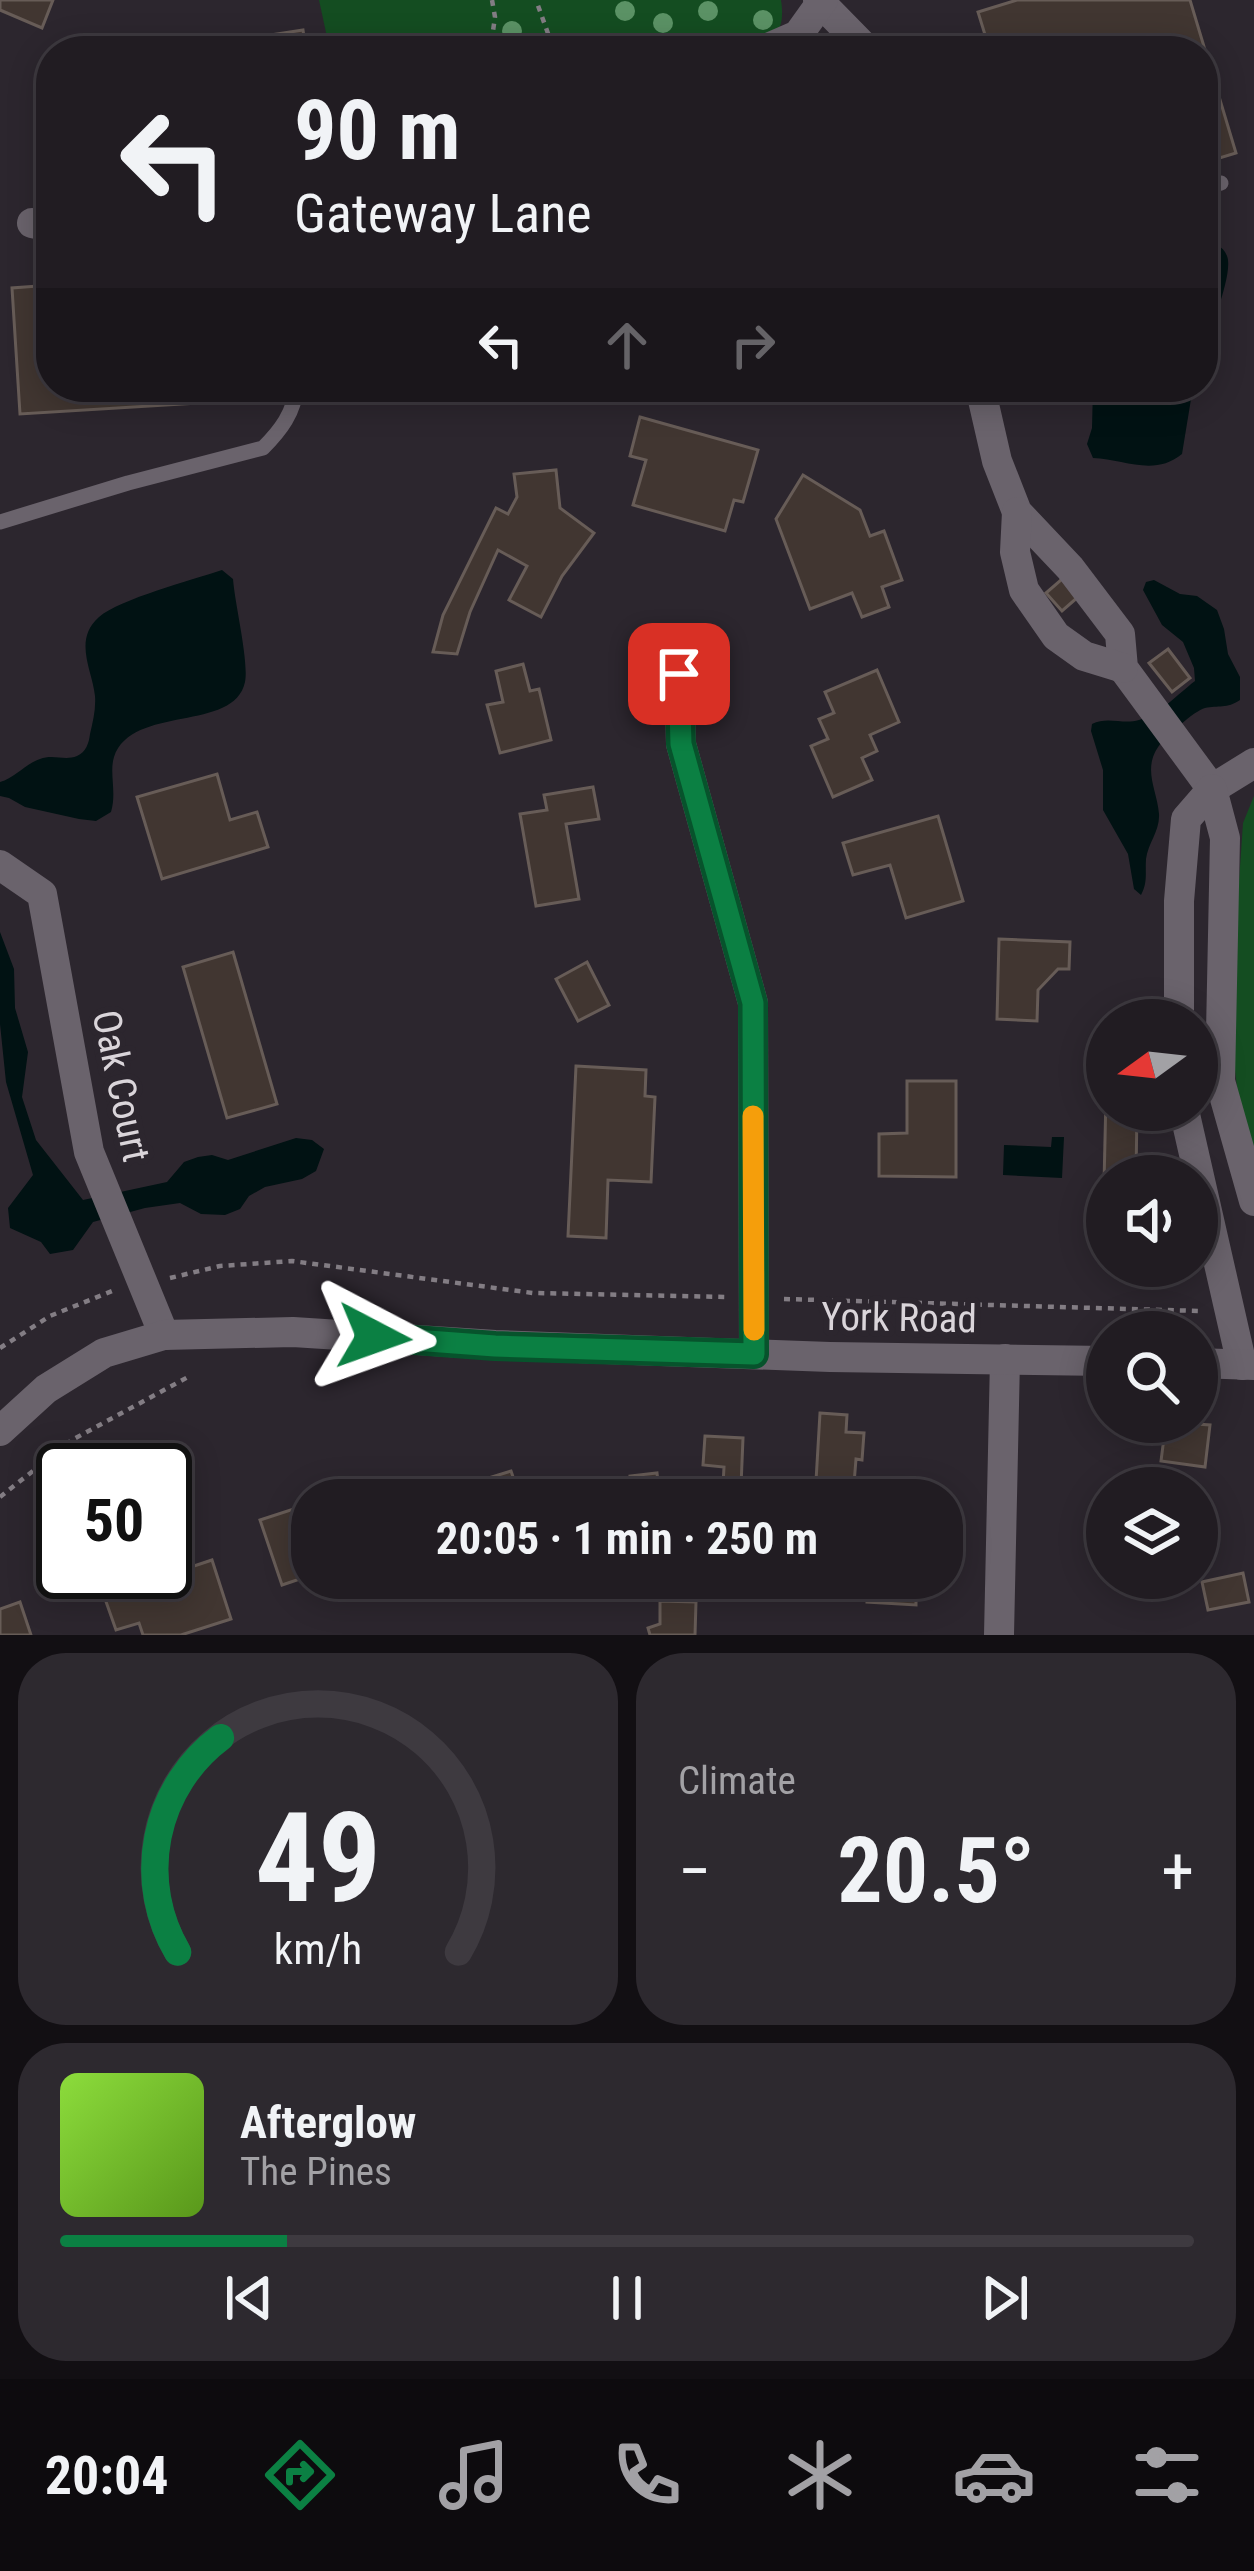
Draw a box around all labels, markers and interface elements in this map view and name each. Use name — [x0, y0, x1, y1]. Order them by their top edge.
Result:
text: 90 m — [294, 81, 461, 180]
icon: left — [96, 84, 252, 240]
text: Gateway Lane — [294, 182, 592, 245]
icon: left — [468, 312, 534, 378]
icon: ahead — [594, 312, 660, 378]
icon: right — [720, 312, 786, 378]
pin — [628, 623, 730, 725]
icon: arrive — [646, 641, 712, 707]
north arrow — [1086, 999, 1218, 1131]
map controls — [1086, 999, 1218, 1599]
street label: Oak Court — [83, 1006, 159, 1166]
button: sound — [1086, 1155, 1218, 1287]
position arrow — [311, 1274, 437, 1400]
street label: York Road — [821, 1294, 977, 1342]
button: search — [1086, 1311, 1218, 1443]
speed limit sign: 50 — [36, 1443, 192, 1599]
button: layers — [1086, 1467, 1218, 1599]
text: 20:05 · 1 min · 250 m — [436, 1512, 818, 1565]
text: Climate — [678, 1758, 796, 1804]
text: 49 — [255, 1785, 381, 1931]
text: 20.5° — [837, 1819, 1035, 1924]
text: − — [678, 1833, 711, 1910]
text: + — [1161, 1833, 1194, 1910]
text: km/h — [274, 1924, 362, 1974]
text: Afterglow — [240, 2096, 416, 2149]
text: The Pines — [240, 2149, 392, 2195]
icon: previous — [216, 2265, 282, 2331]
icon: pause — [594, 2265, 660, 2331]
icon: next — [972, 2265, 1038, 2331]
icon: directions — [258, 2433, 342, 2517]
icon: music — [432, 2433, 516, 2517]
icon: phone — [605, 2433, 689, 2517]
icon: climate — [778, 2433, 862, 2517]
icon: car — [952, 2433, 1036, 2517]
icon: filters — [1125, 2433, 1209, 2517]
text: 20:04 — [45, 2444, 169, 2507]

